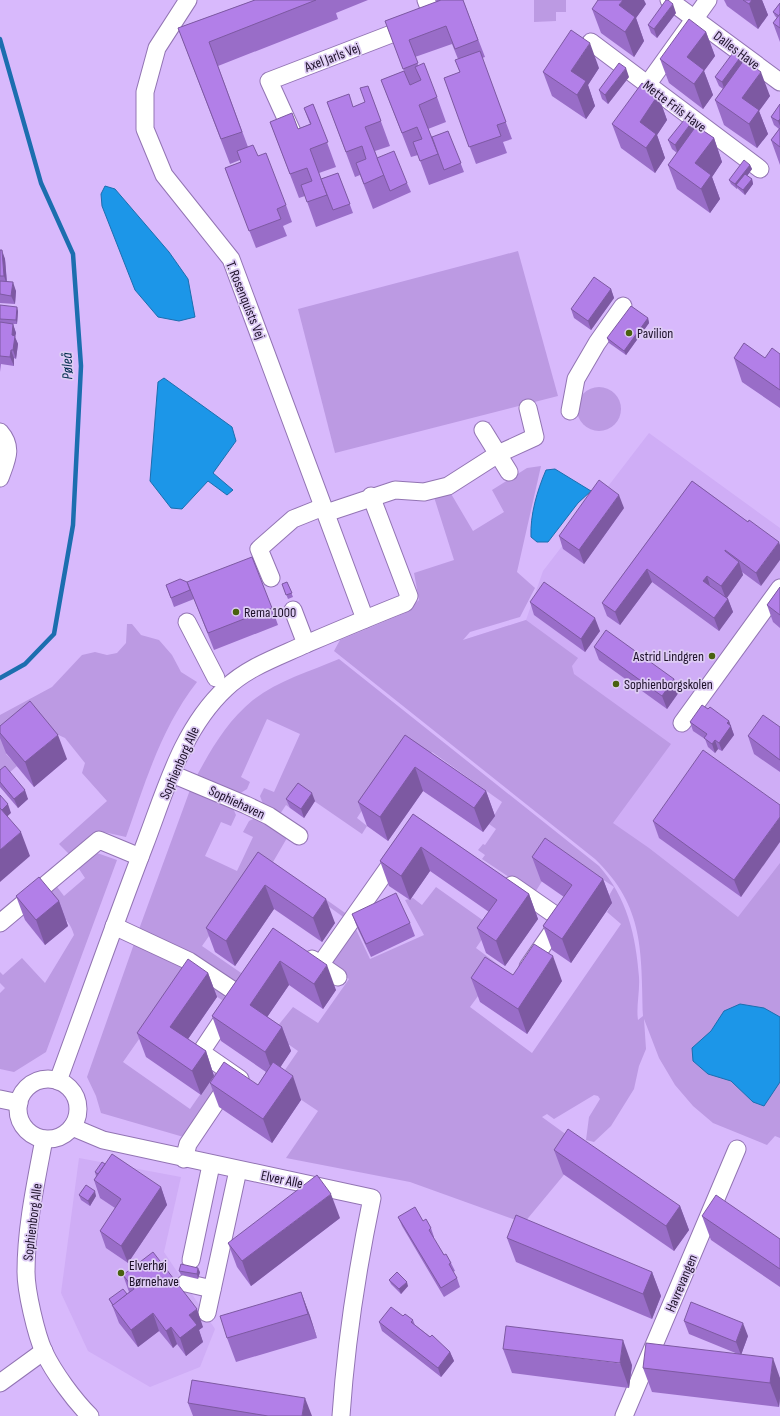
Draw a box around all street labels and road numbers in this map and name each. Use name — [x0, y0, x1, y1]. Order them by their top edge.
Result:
street label: Dalles Have — [710, 27, 763, 73]
street label: Axel Jarls Vej — [301, 39, 362, 76]
street label: Mette Friis Have — [640, 77, 710, 136]
street label: T. Rosenquists Vej — [222, 259, 269, 342]
street label: Sophienborg Alle — [156, 724, 203, 802]
street label: Sophiehaven — [206, 782, 268, 823]
street label: Elver Alle — [259, 1167, 304, 1192]
street label: Sophienborg Alle — [19, 1182, 46, 1262]
street label: Havrevangen — [662, 1252, 701, 1315]

